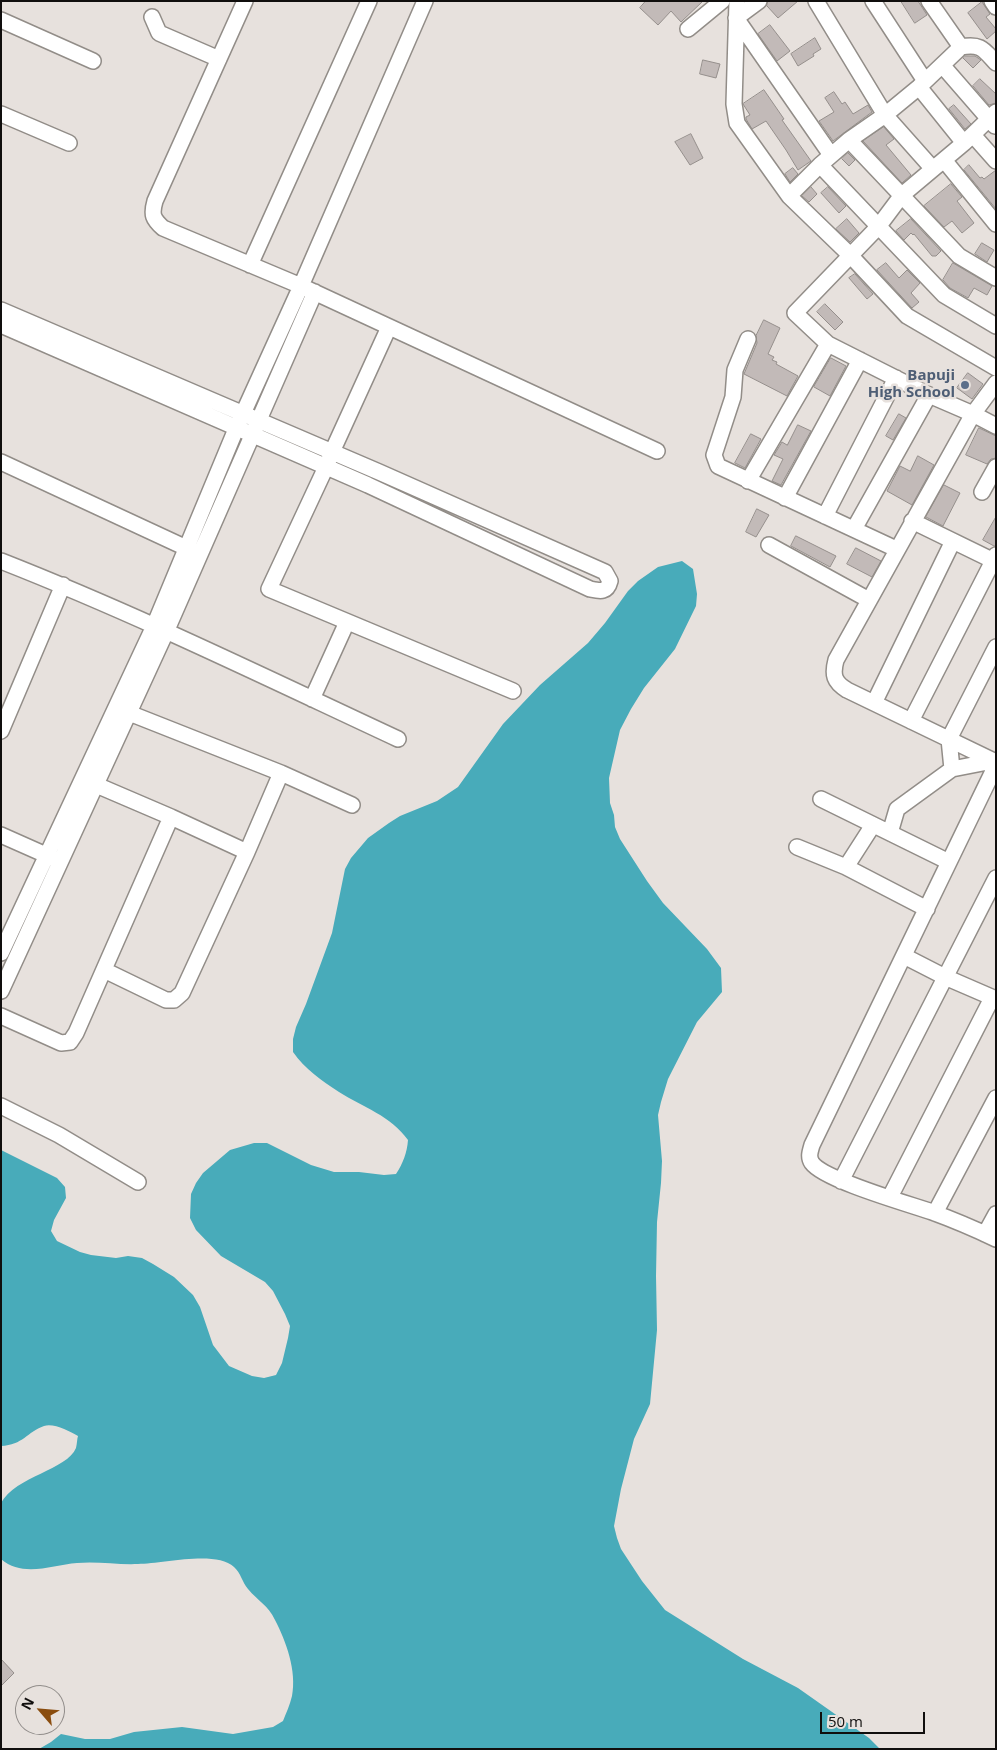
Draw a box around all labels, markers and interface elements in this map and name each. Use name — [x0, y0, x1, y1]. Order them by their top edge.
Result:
place label: Bapuji High School — [868, 367, 955, 402]
marker: Bapuji High School — [959, 379, 971, 391]
north arrow — [15, 1685, 65, 1735]
text: N — [16, 1694, 38, 1713]
scale bar — [822, 1702, 927, 1734]
text: 50 m — [828, 1711, 863, 1731]

